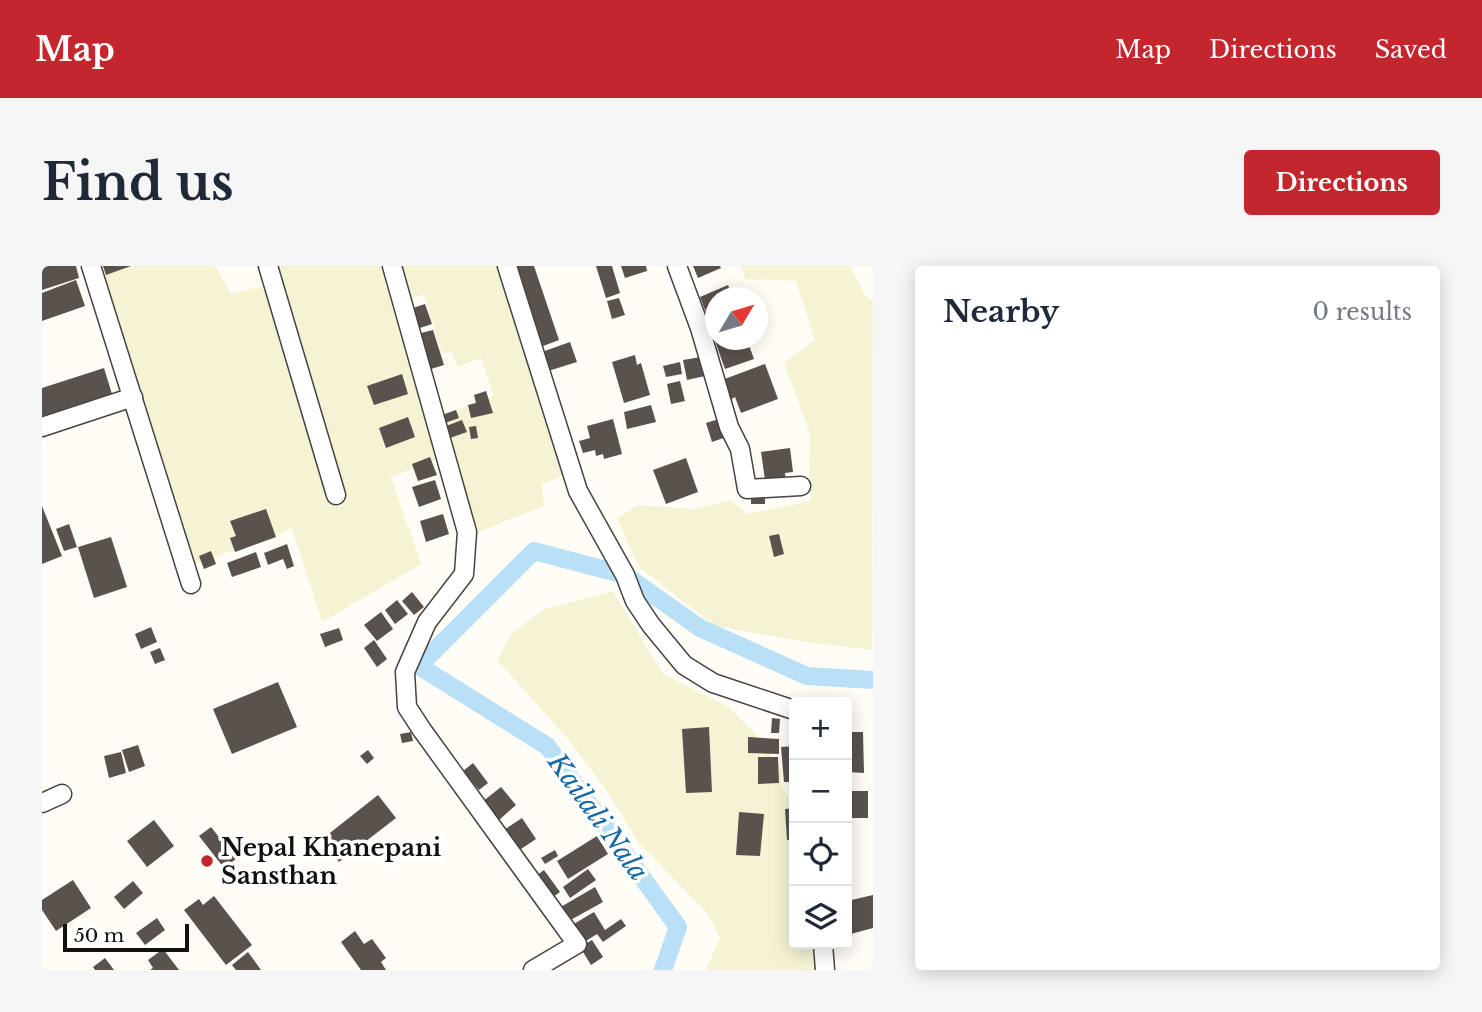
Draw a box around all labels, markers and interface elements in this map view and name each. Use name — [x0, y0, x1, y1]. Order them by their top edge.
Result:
text: Map — [35, 29, 115, 70]
text: Map — [1115, 35, 1171, 64]
text: Directions — [1209, 35, 1337, 64]
text: Saved — [1375, 35, 1447, 64]
button: Directions — [1244, 150, 1440, 215]
text: Find us — [42, 152, 234, 213]
north arrow — [705, 287, 768, 350]
text: Nearby — [943, 293, 1059, 330]
text: 0 results — [1313, 298, 1412, 326]
map controls — [789, 697, 852, 949]
button: + — [789, 697, 852, 760]
water label: Kailali Nala — [541, 746, 655, 887]
button: − — [789, 760, 852, 823]
button: locate — [789, 823, 852, 886]
place label: Nepal Khanepani Sansthan — [221, 833, 441, 890]
marker: Nepal Khanepani Sansthan — [199, 853, 215, 869]
button: layers — [789, 886, 852, 949]
scale bar — [63, 921, 189, 953]
text: 50 m — [74, 924, 124, 947]

